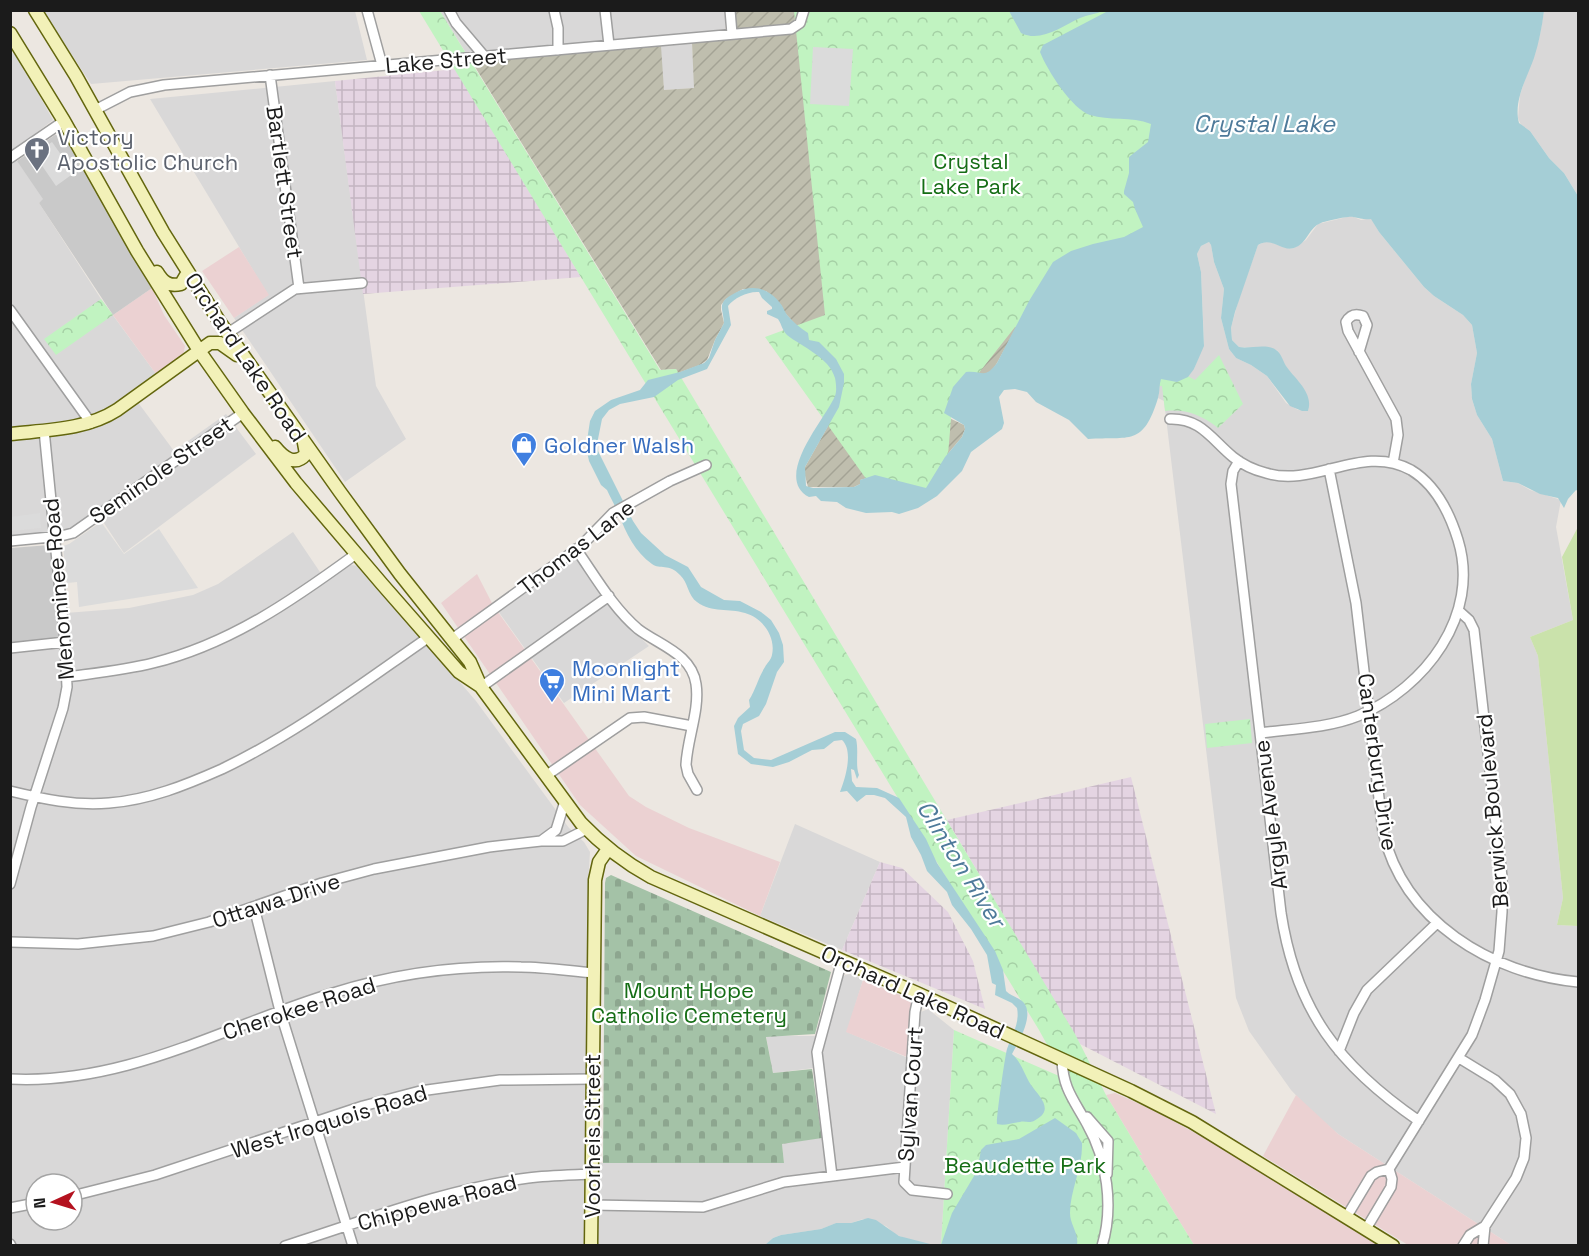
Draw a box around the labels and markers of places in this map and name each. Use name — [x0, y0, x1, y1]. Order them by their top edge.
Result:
place label: Victory Apostolic Church — [57, 123, 238, 176]
church icon: Victory Apostolic Church — [22, 135, 52, 173]
shop icon: Goldner Walsh — [509, 430, 539, 468]
place label: Goldner Walsh — [544, 431, 694, 459]
place label: Moonlight Mini Mart — [572, 654, 680, 707]
supermarket icon: Moonlight Mini Mart — [537, 666, 567, 704]

